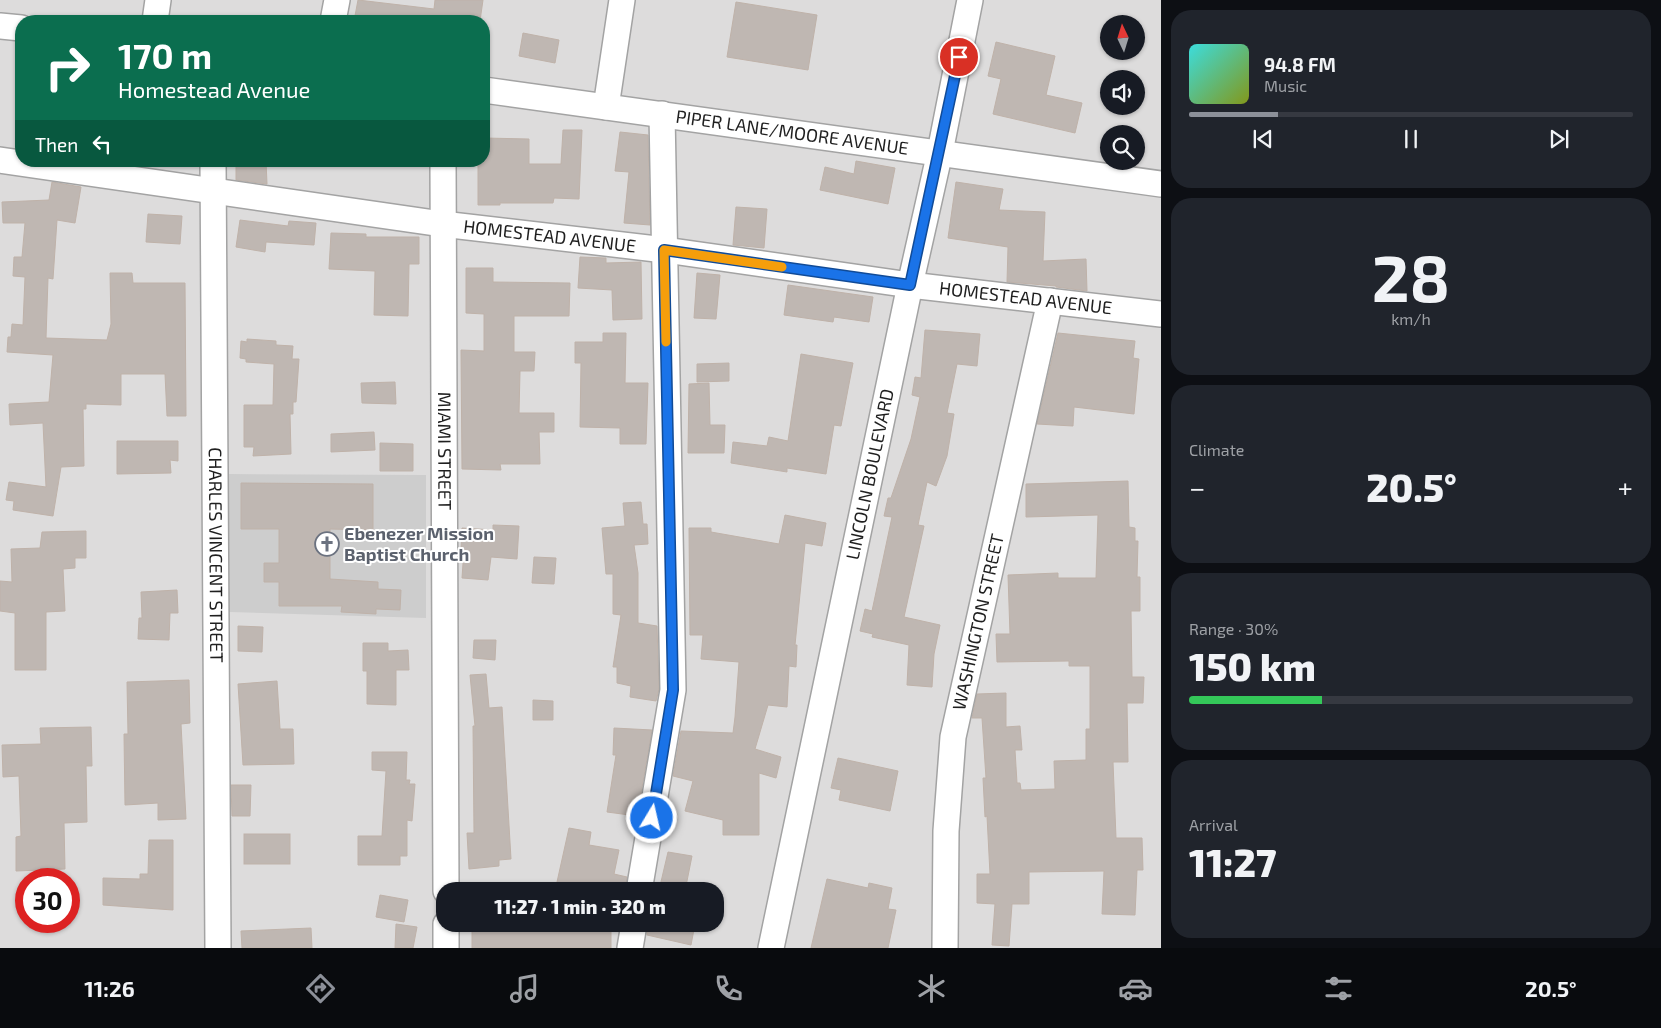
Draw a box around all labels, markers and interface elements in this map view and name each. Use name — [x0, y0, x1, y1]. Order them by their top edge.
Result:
north arrow — [1100, 15, 1145, 60]
map controls — [1100, 15, 1145, 170]
text: 170 m — [118, 34, 212, 76]
icon: right — [35, 35, 100, 100]
pin — [938, 36, 980, 78]
icon: arrive — [945, 43, 973, 71]
text: 94.8 FM — [1264, 53, 1336, 76]
button: sound — [1100, 70, 1145, 115]
text: Homestead Avenue — [118, 76, 310, 102]
text: Music — [1264, 76, 1307, 95]
street label: PIPER LANE/MOORE AVENUE — [674, 105, 910, 159]
button: search — [1100, 125, 1145, 170]
icon: previous — [1249, 125, 1277, 153]
icon: pause — [1397, 125, 1425, 153]
icon: next — [1545, 125, 1573, 153]
icon: left — [88, 130, 116, 158]
text: Then — [35, 133, 78, 156]
street label: HOMESTEAD AVENUE — [462, 215, 637, 257]
text: 28 — [1372, 237, 1450, 315]
street label: HOMESTEAD AVENUE — [938, 276, 1113, 318]
text: km/h — [1391, 309, 1431, 328]
street label: LINCOLN BOULEVARD — [841, 387, 898, 561]
street label: MIAMI STREET — [434, 392, 456, 511]
text: Climate — [1189, 440, 1244, 459]
street label: CHARLES VINCENT STREET — [205, 447, 228, 663]
text: 20.5° — [1366, 464, 1457, 510]
text: − — [1189, 470, 1205, 504]
text: + — [1618, 470, 1633, 504]
place label: Ebenezer Mission Baptist Church — [344, 522, 494, 565]
church icon: Ebenezer Mission Baptist Church — [314, 531, 340, 557]
street label: WASHINGTON STREET — [947, 531, 1008, 712]
text: Range · 30% — [1189, 619, 1278, 638]
text: 150 km — [1189, 643, 1316, 689]
position arrow — [625, 791, 677, 843]
text: Arrival — [1189, 815, 1238, 834]
text: 11:27 — [1189, 839, 1276, 885]
speed limit sign: 30 — [15, 868, 80, 933]
text: 11:27 · 1 min · 320 m — [494, 895, 666, 918]
icon: directions — [303, 971, 338, 1006]
icon: music — [507, 971, 542, 1006]
icon: phone — [711, 971, 746, 1006]
icon: climate — [914, 971, 949, 1006]
icon: car — [1118, 971, 1153, 1006]
icon: filters — [1321, 971, 1356, 1006]
text: 11:26 — [84, 975, 135, 1001]
text: 20.5° — [1525, 975, 1577, 1001]

